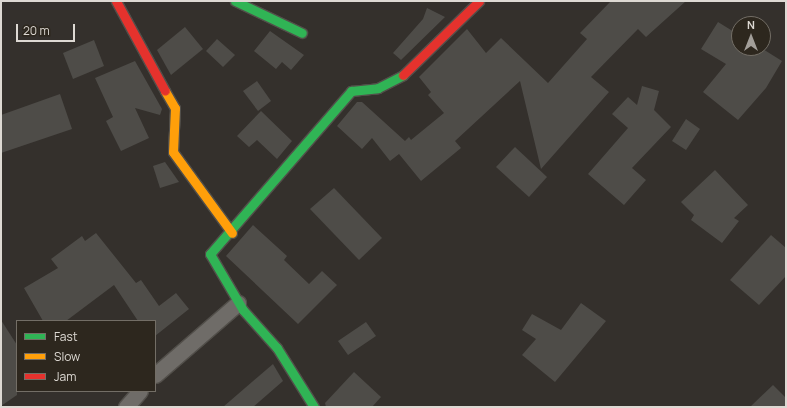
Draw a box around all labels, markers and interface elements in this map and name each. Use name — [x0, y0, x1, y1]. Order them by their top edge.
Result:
scale bar — [18, 16, 77, 42]
north arrow — [731, 16, 771, 56]
text: N — [747, 17, 755, 32]
text: 20 m — [23, 22, 50, 39]
legend — [16, 320, 156, 392]
text: Fast — [54, 328, 78, 345]
text: Slow — [54, 348, 80, 365]
text: Jam — [54, 368, 76, 385]

